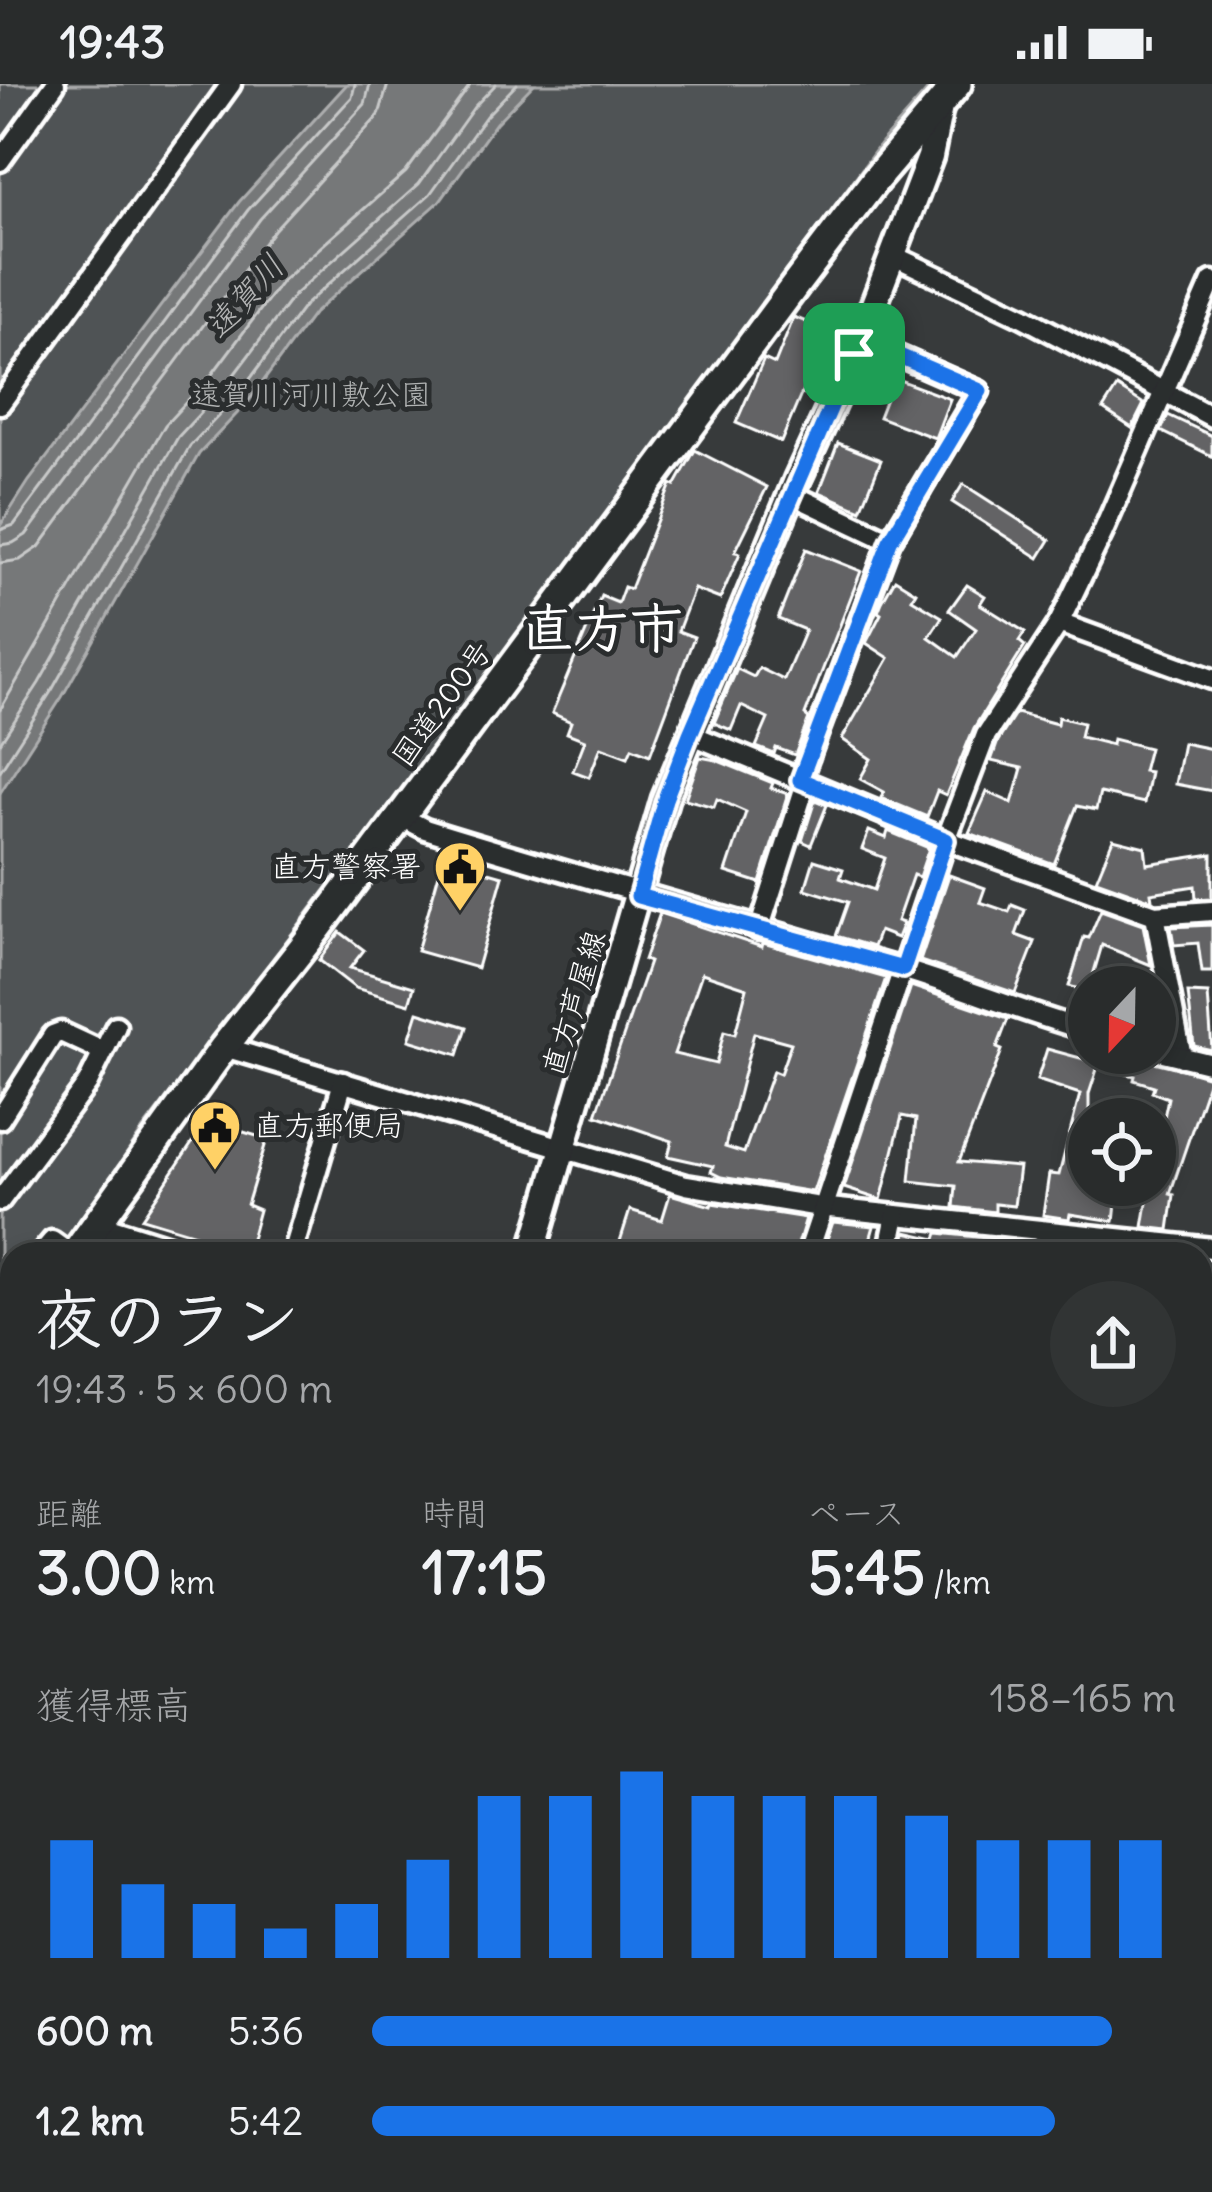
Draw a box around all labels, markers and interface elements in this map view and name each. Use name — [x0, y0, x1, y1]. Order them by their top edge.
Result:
text: 19:43 — [60, 14, 165, 70]
water label: 遠賀川 — [195, 245, 293, 347]
pin — [803, 303, 905, 405]
icon: arrive — [821, 321, 887, 387]
park label: 遠賀川河川敷公園 — [191, 375, 431, 413]
district label: 直方市 — [521, 594, 683, 662]
street label: 国道200号 — [383, 633, 499, 774]
public building icon: 直方警察署 — [432, 839, 488, 913]
place label: 直方警察署 — [271, 847, 421, 885]
street label: 直方芦屋線 — [533, 925, 613, 1080]
north arrow — [1068, 966, 1176, 1074]
map controls — [1068, 966, 1176, 1206]
public building icon: 直方郵便局 — [187, 1098, 243, 1172]
button: locate — [1068, 1098, 1176, 1206]
place label: 直方郵便局 — [254, 1106, 404, 1144]
text: 夜のラン — [36, 1278, 300, 1361]
button: share — [1050, 1281, 1176, 1407]
text: 19:43 · 5 × 600 m — [36, 1365, 333, 1414]
text: 距離 — [36, 1492, 102, 1534]
text: 時間 — [422, 1492, 488, 1534]
text: ペース — [808, 1492, 905, 1534]
text: 3.00 — [36, 1535, 161, 1610]
text: 17:15 — [422, 1535, 547, 1610]
text: 5:45 — [808, 1535, 925, 1610]
text: km — [161, 1561, 215, 1603]
text: /km — [925, 1561, 991, 1603]
text: 158–165 m — [990, 1674, 1176, 1723]
text: 獲得標高 — [36, 1681, 192, 1730]
text: 600 m — [36, 2007, 153, 2056]
text: 5:36 — [228, 2007, 304, 2056]
text: 1.2 km — [36, 2097, 144, 2146]
text: 5:42 — [228, 2097, 303, 2146]

